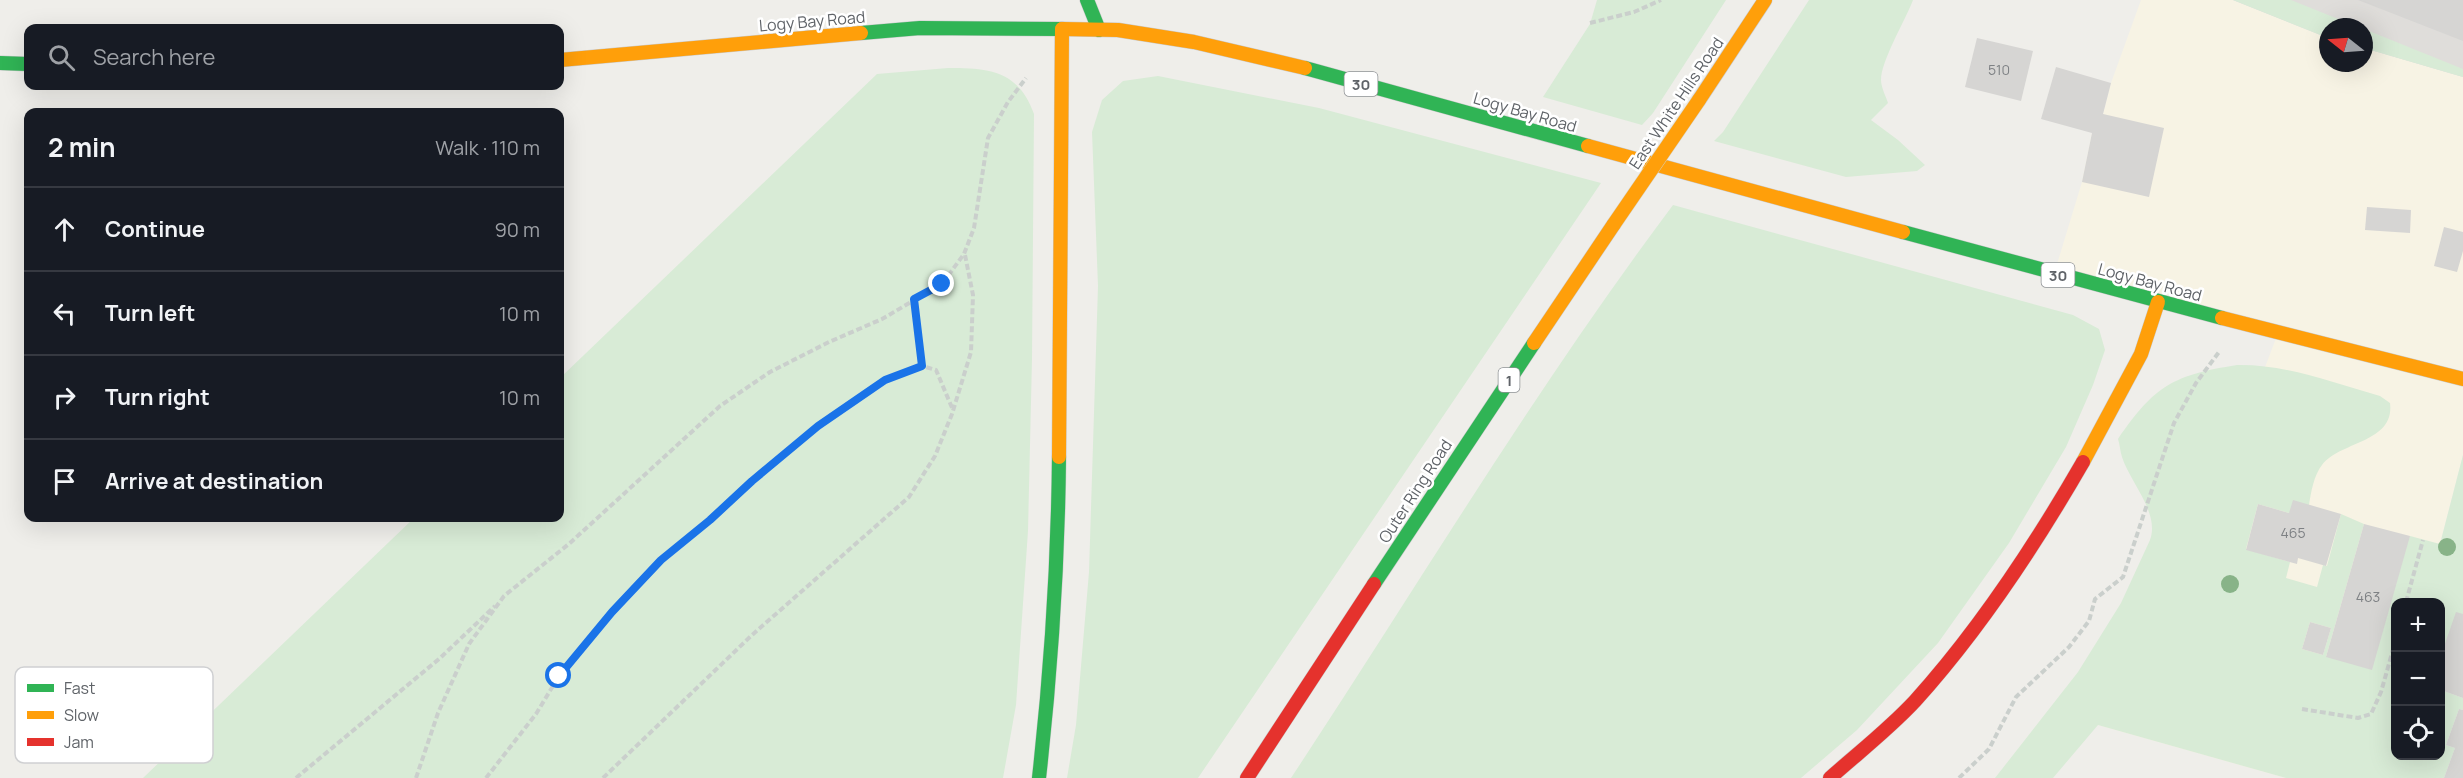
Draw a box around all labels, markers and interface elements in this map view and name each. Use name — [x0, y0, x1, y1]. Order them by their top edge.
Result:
street label: Logy Bay Road — [758, 5, 866, 37]
north arrow — [2319, 18, 2373, 72]
search box — [24, 24, 564, 90]
street label: East White Hills Road — [1624, 33, 1728, 173]
icon: search — [45, 41, 78, 74]
text: Search here — [93, 42, 215, 72]
house number: 510 — [1988, 60, 2010, 79]
road number: 30 — [1344, 72, 1378, 96]
street label: Logy Bay Road — [1471, 87, 1579, 137]
text: 2 min — [48, 129, 116, 165]
text: Walk · 110 m — [435, 134, 540, 161]
icon: ahead — [48, 213, 81, 246]
text: Continue — [105, 214, 205, 244]
text: 90 m — [494, 216, 540, 243]
street label: Logy Bay Road — [2096, 258, 2204, 306]
road number: 30 — [2042, 263, 2074, 287]
route end — [928, 270, 954, 296]
icon: left — [48, 297, 81, 330]
text: Turn left — [105, 298, 195, 328]
text: 10 m — [499, 300, 540, 327]
road number: 1 — [1498, 368, 1520, 392]
icon: right — [48, 381, 81, 414]
text: Turn right — [105, 382, 210, 412]
text: 10 m — [499, 384, 540, 411]
street label: Outer Ring Road — [1373, 435, 1457, 547]
icon: arrive — [48, 465, 81, 498]
text: Arrive at destination — [105, 466, 323, 496]
house number: 465 — [2280, 523, 2306, 542]
house number: 463 — [2356, 587, 2380, 606]
map controls — [2391, 598, 2445, 760]
button: + — [2391, 598, 2445, 652]
button: − — [2391, 652, 2445, 706]
route start — [545, 662, 571, 688]
legend — [15, 667, 213, 763]
text: Fast — [64, 677, 95, 699]
text: Slow — [64, 704, 99, 726]
button: locate — [2391, 706, 2445, 760]
text: Jam — [64, 731, 94, 753]

